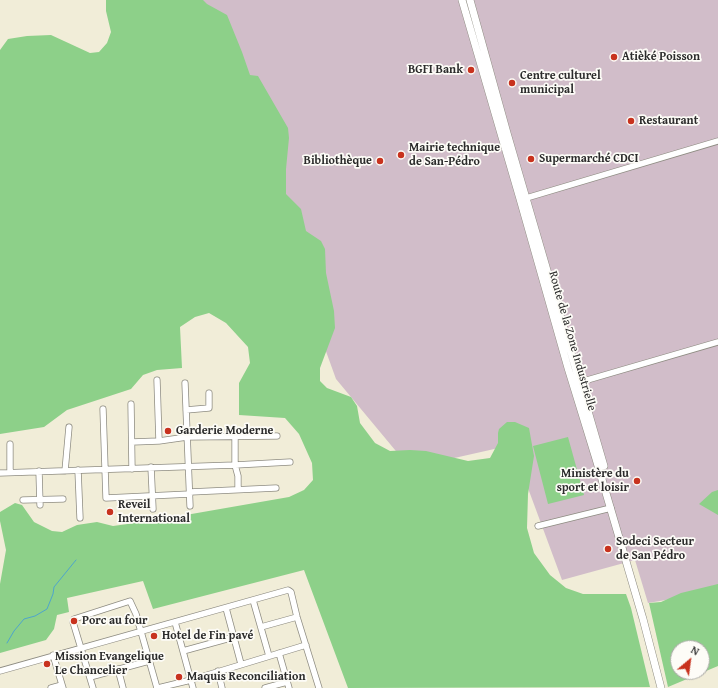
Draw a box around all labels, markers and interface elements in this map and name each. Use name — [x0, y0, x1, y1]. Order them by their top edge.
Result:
place label: Atièké Poisson — [622, 50, 700, 64]
marker: Atièké Poisson — [609, 52, 619, 62]
place label: BGFI Bank — [408, 63, 463, 77]
marker: BGFI Bank — [466, 65, 476, 75]
place label: Centre culturel municipal — [520, 69, 601, 97]
marker: Centre culturel municipal — [507, 78, 517, 88]
place label: Restaurant — [639, 114, 698, 128]
marker: Restaurant — [626, 116, 636, 126]
place label: Mairie technique de San-Pédro — [409, 141, 500, 169]
marker: Mairie technique de San-Pédro — [396, 150, 406, 160]
place label: Supermarché CDCI — [539, 152, 639, 166]
place label: Bibliothèque — [303, 154, 372, 168]
marker: Supermarché CDCI — [526, 154, 536, 164]
marker: Bibliothèque — [375, 156, 385, 166]
street label: Route de la Zone Industrielle — [545, 270, 599, 412]
place label: Garderie Moderne — [176, 424, 273, 438]
marker: Garderie Moderne — [163, 426, 173, 436]
place label: Ministère du sport et loisir — [557, 467, 629, 495]
marker: Ministère du sport et loisir — [632, 476, 642, 486]
place label: Reveil International — [118, 498, 190, 526]
marker: Reveil International — [105, 507, 115, 517]
place label: Sodeci Secteur de San Pédro — [616, 535, 694, 563]
marker: Sodeci Secteur de San Pédro — [603, 544, 613, 554]
place label: Porc au four — [82, 614, 148, 628]
marker: Porc au four — [69, 616, 79, 626]
place label: Hotel de Fin pavé — [162, 629, 253, 643]
marker: Hotel de Fin pavé — [149, 631, 159, 641]
north arrow — [670, 640, 710, 680]
text: N — [688, 642, 702, 659]
place label: Mission Evangelique Le Chancelier — [55, 650, 164, 678]
marker: Mission Evangelique Le Chancelier — [42, 659, 52, 669]
place label: Maquis Reconciliation — [187, 670, 306, 684]
marker: Maquis Reconciliation — [174, 672, 184, 682]

